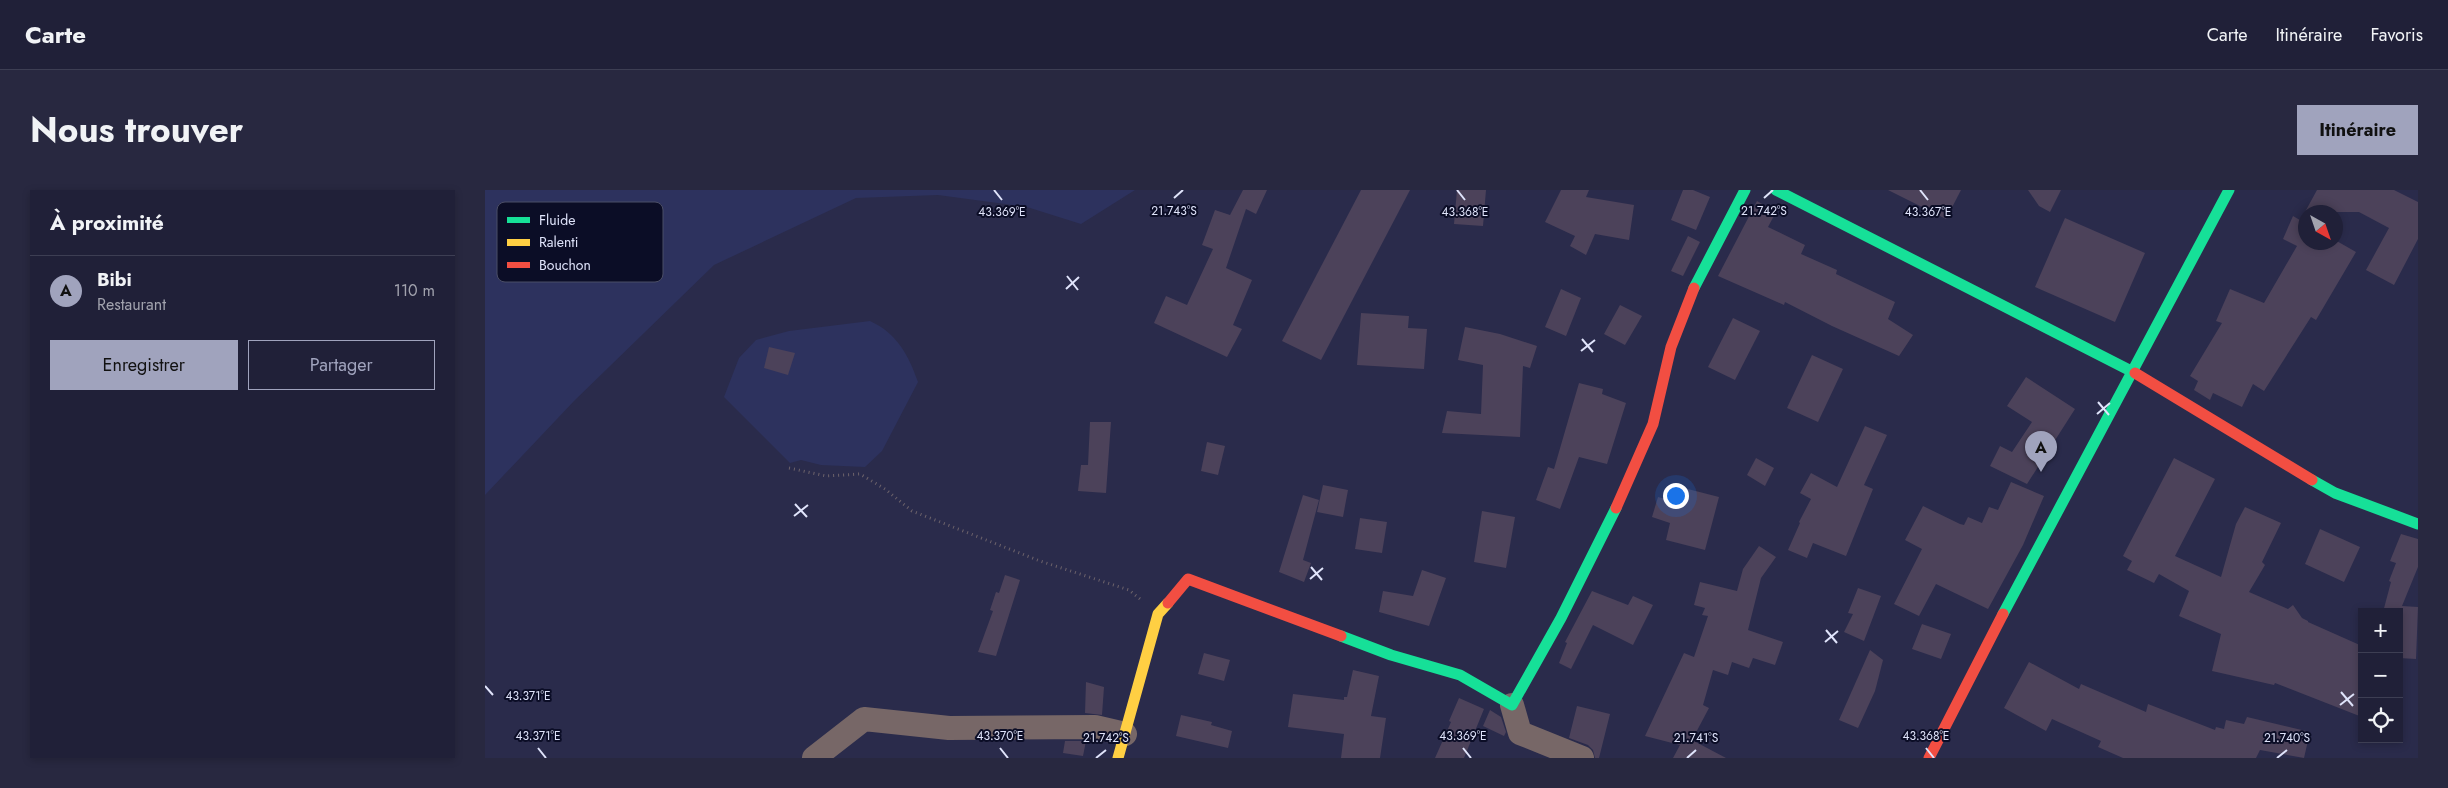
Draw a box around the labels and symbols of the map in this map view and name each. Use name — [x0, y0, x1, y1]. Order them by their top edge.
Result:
legend — [497, 202, 663, 282]
text: 21.743°S — [1151, 202, 1197, 220]
text: 21.742°S — [1741, 202, 1787, 220]
text: 43.369°E — [978, 203, 1026, 221]
text: 43.368°E — [1442, 203, 1488, 221]
text: 43.367°E — [1905, 203, 1951, 221]
north arrow — [2298, 205, 2343, 250]
text: Fluide — [539, 210, 575, 230]
text: Ralenti — [539, 232, 578, 252]
text: Bouchon — [539, 255, 591, 275]
pin: A — [2025, 431, 2057, 472]
your location — [1663, 483, 1689, 509]
text: 43.371°E — [506, 687, 550, 705]
text: 43.371°E — [516, 727, 560, 745]
text: 43.370°E — [977, 727, 1023, 745]
text: 43.369°E — [1439, 727, 1487, 745]
text: 43.368°E — [1903, 727, 1949, 745]
text: 21.742°S — [1083, 729, 1129, 747]
text: 21.741°S — [1674, 729, 1719, 747]
text: 21.740°S — [2264, 729, 2311, 747]

